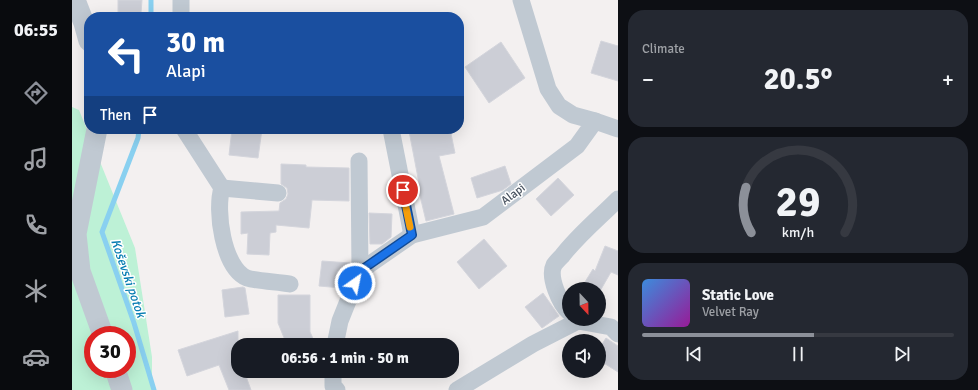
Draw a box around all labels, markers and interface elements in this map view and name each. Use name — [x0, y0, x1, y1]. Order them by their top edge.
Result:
text: 06:55 — [14, 19, 58, 41]
text: 30 m — [166, 26, 225, 60]
icon: left — [100, 28, 152, 80]
text: Climate — [642, 41, 685, 57]
text: Alapi — [166, 60, 206, 82]
text: 20.5° — [763, 61, 833, 98]
text: − — [642, 66, 654, 93]
text: + — [942, 66, 954, 93]
icon: directions — [22, 79, 50, 107]
icon: arrive — [139, 104, 161, 126]
text: Then — [100, 106, 131, 124]
icon: music — [22, 145, 50, 173]
pin — [386, 173, 420, 207]
text: 29 — [776, 177, 820, 228]
icon: arrive — [392, 179, 414, 201]
street label: Alapi — [498, 180, 528, 208]
icon: phone — [22, 211, 50, 239]
text: km/h — [782, 224, 814, 241]
water label: Koševski potok — [107, 237, 149, 321]
position arrow — [334, 262, 376, 304]
icon: climate — [22, 277, 50, 305]
north arrow — [562, 282, 606, 326]
map controls — [562, 282, 606, 378]
text: Static Love — [702, 286, 774, 304]
text: Velvet Ray — [702, 304, 759, 320]
speed limit sign: 30 — [84, 326, 136, 378]
button: sound — [562, 334, 606, 378]
icon: car — [22, 343, 50, 371]
icon: previous — [683, 343, 705, 365]
icon: pause — [787, 343, 809, 365]
icon: next — [891, 343, 913, 365]
text: 06:56 · 1 min · 50 m — [281, 349, 409, 367]

